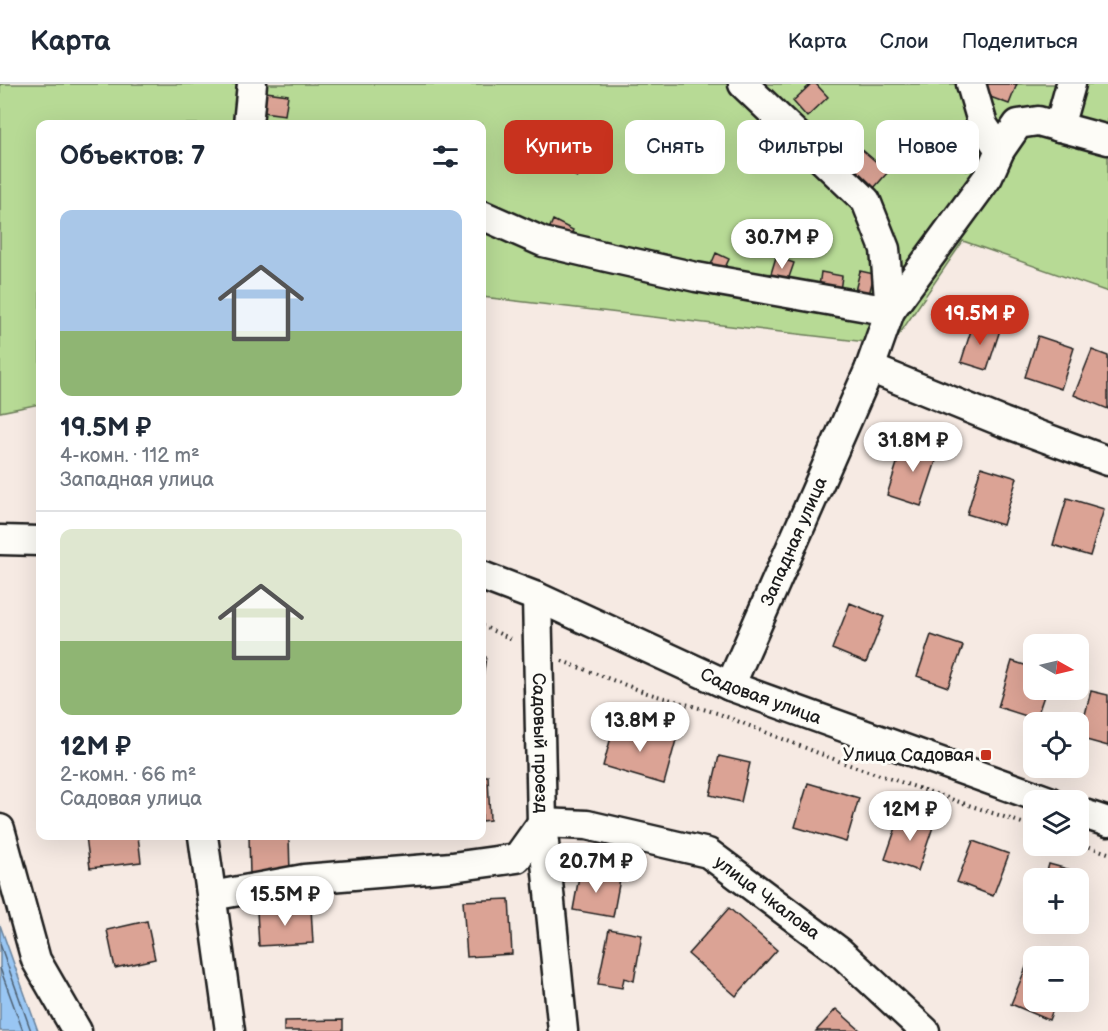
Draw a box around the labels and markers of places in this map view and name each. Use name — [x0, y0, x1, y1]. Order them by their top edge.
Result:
pin: 30.7M ₽ — [727, 219, 837, 270]
pin: 19.5M ₽ — [925, 295, 1035, 346]
pin: 31.8M ₽ — [858, 422, 968, 473]
pin: 13.8M ₽ — [585, 702, 695, 753]
place label: Улица Садовая — [843, 745, 974, 766]
marker: Улица Садовая — [979, 748, 993, 762]
pin: 12M ₽ — [868, 791, 952, 842]
pin: 20.7M ₽ — [541, 843, 651, 894]
pin: 15.5M ₽ — [230, 876, 340, 927]

